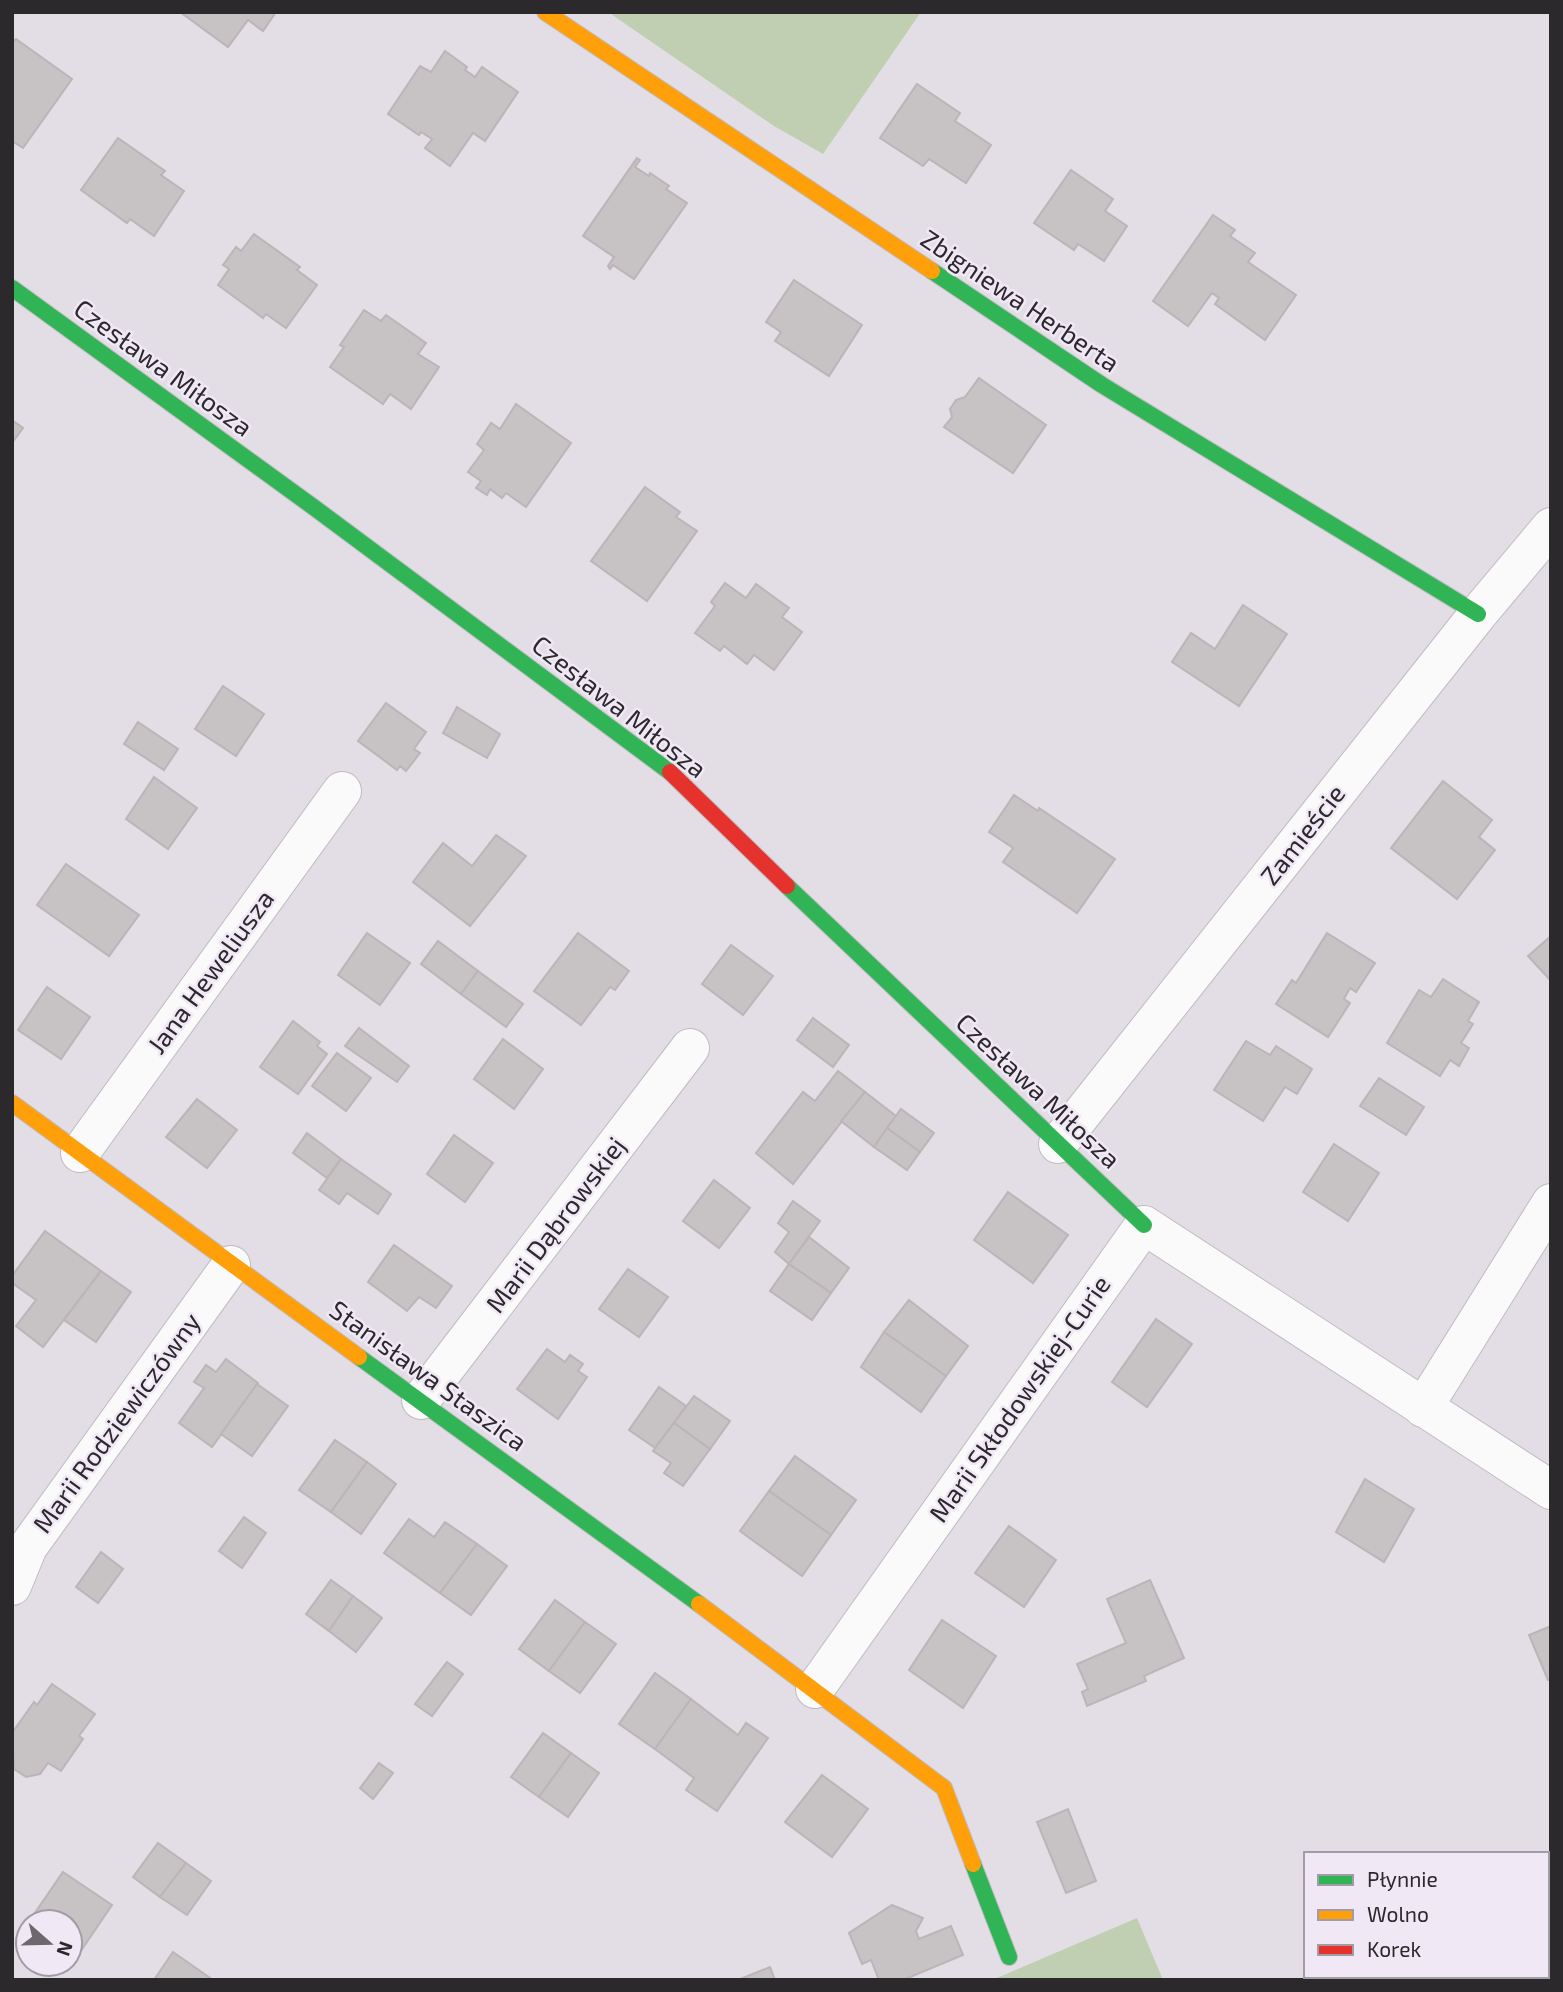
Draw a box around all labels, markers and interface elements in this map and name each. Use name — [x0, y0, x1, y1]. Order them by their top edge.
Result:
street label: Zbigniewa Herberta — [916, 222, 1126, 378]
street label: Czesława Miłosza — [69, 292, 259, 442]
street label: Czesława Miłosza — [527, 628, 713, 784]
street label: Zamieście — [1253, 778, 1351, 890]
street label: Jana Heweliusza — [140, 883, 280, 1059]
street label: Czesława Miłosza — [951, 1006, 1127, 1174]
street label: Marii Dąbrowskiej — [479, 1130, 631, 1318]
street label: Marii Skłodowskiej-Curie — [922, 1269, 1116, 1527]
street label: Stanisława Staszica — [324, 1293, 534, 1457]
street label: Marii Rodziewiczówny — [26, 1306, 206, 1538]
legend — [1304, 1852, 1549, 1978]
text: Płynnie — [1367, 1866, 1438, 1891]
text: Wolno — [1367, 1901, 1429, 1926]
north arrow — [14, 1908, 84, 1978]
text: Korek — [1367, 1936, 1421, 1961]
text: N — [52, 1939, 79, 1959]

